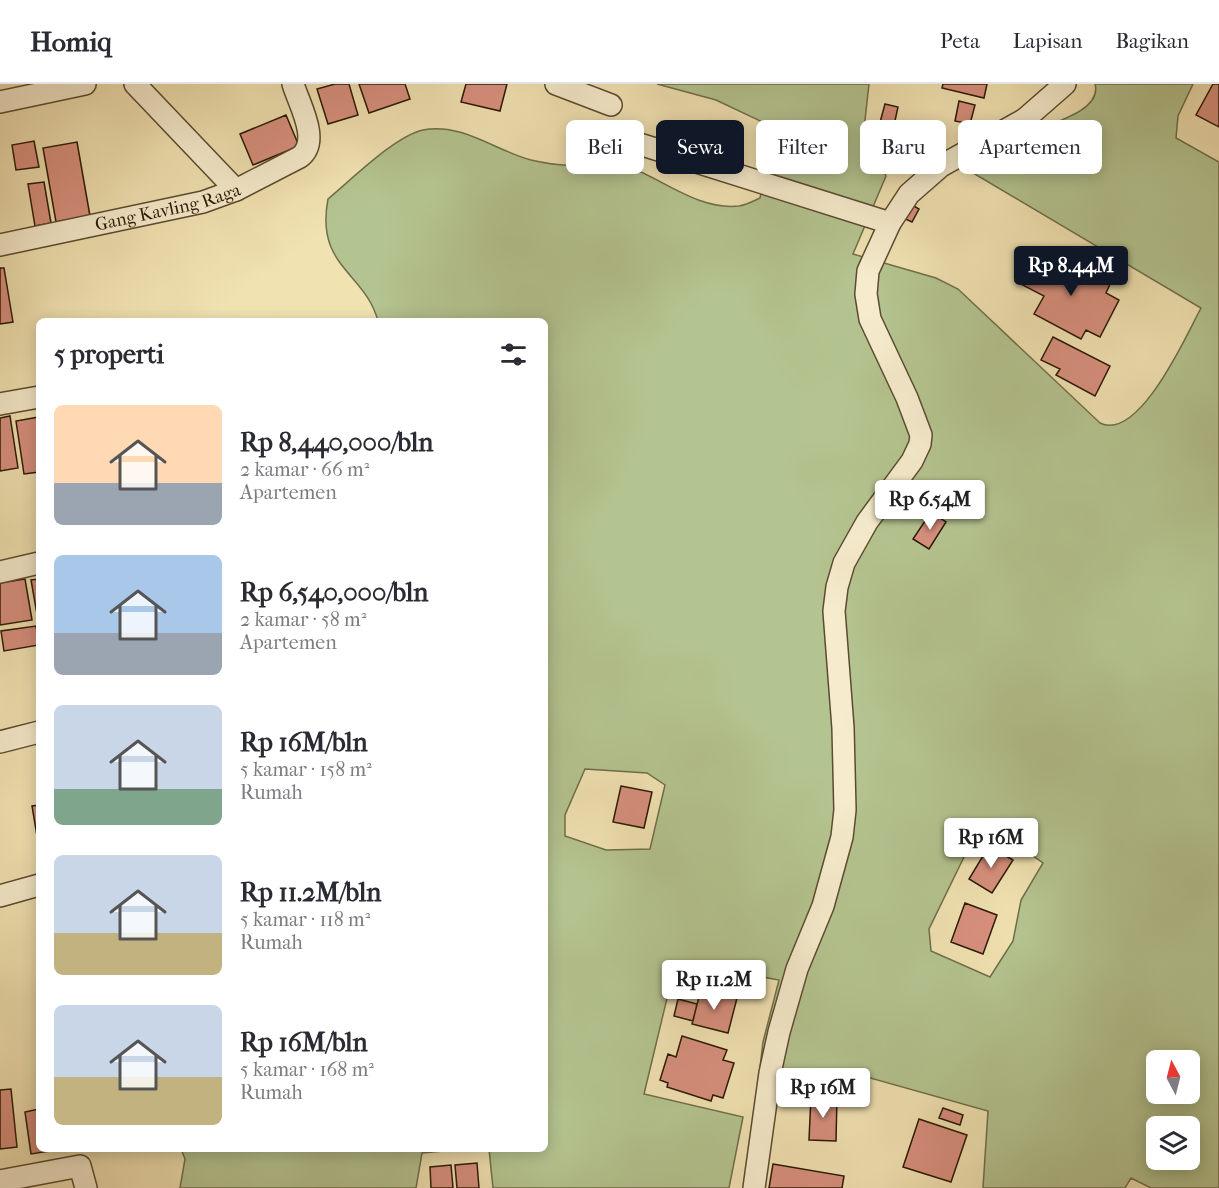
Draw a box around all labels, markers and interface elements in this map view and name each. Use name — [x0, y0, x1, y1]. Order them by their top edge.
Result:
text: Homiq — [30, 25, 112, 58]
text: Peta — [940, 29, 980, 53]
text: Lapisan — [1013, 29, 1082, 53]
text: Bagikan — [1115, 29, 1189, 53]
chip: Beli — [566, 120, 644, 174]
chip: Sewa — [656, 120, 744, 174]
chip: Filter — [756, 120, 848, 174]
chip: Baru — [860, 120, 946, 174]
chip: Apartemen — [958, 120, 1102, 174]
street label: Gang Kavling Raga — [93, 179, 244, 235]
pin: Rp 8.44M — [1009, 246, 1133, 297]
text: Rp 8.44M — [1028, 254, 1114, 277]
icon: filters — [497, 338, 530, 371]
text: 5 properti — [54, 339, 164, 370]
text: Rp 8,440,000/bln — [240, 427, 433, 458]
icon: home — [102, 429, 174, 501]
text: 2 kamar · 66 m² — [240, 458, 369, 481]
pin: Rp 6.54M — [868, 480, 992, 531]
text: Apartemen — [240, 481, 337, 504]
text: Rp 6.54M — [889, 488, 971, 511]
text: Rp 6,540,000/bln — [240, 577, 428, 608]
icon: home — [102, 579, 174, 651]
text: 2 kamar · 58 m² — [240, 608, 366, 631]
text: Apartemen — [240, 631, 337, 654]
text: Rp 16M/bln — [240, 727, 368, 758]
icon: home — [102, 729, 174, 801]
text: 5 kamar · 158 m² — [240, 758, 372, 781]
text: Rumah — [240, 781, 303, 804]
pin: Rp 16M — [942, 818, 1040, 869]
text: Rp 16M — [958, 826, 1024, 849]
text: Rp 11.2M/bln — [240, 877, 381, 908]
icon: home — [102, 879, 174, 951]
text: 5 kamar · 118 m² — [240, 908, 370, 931]
text: Rumah — [240, 931, 303, 954]
pin: Rp 11.2M — [652, 960, 776, 1011]
text: Rp 11.2M — [676, 968, 752, 991]
text: Rp 16M/bln — [240, 1027, 368, 1058]
icon: home — [102, 1029, 174, 1101]
north arrow — [1146, 1050, 1200, 1104]
map controls — [1146, 1050, 1200, 1170]
text: 5 kamar · 168 m² — [240, 1058, 374, 1081]
pin: Rp 16M — [774, 1068, 872, 1119]
text: Rp 16M — [790, 1076, 856, 1099]
text: Rumah — [240, 1081, 303, 1104]
button: layers — [1146, 1116, 1200, 1170]

